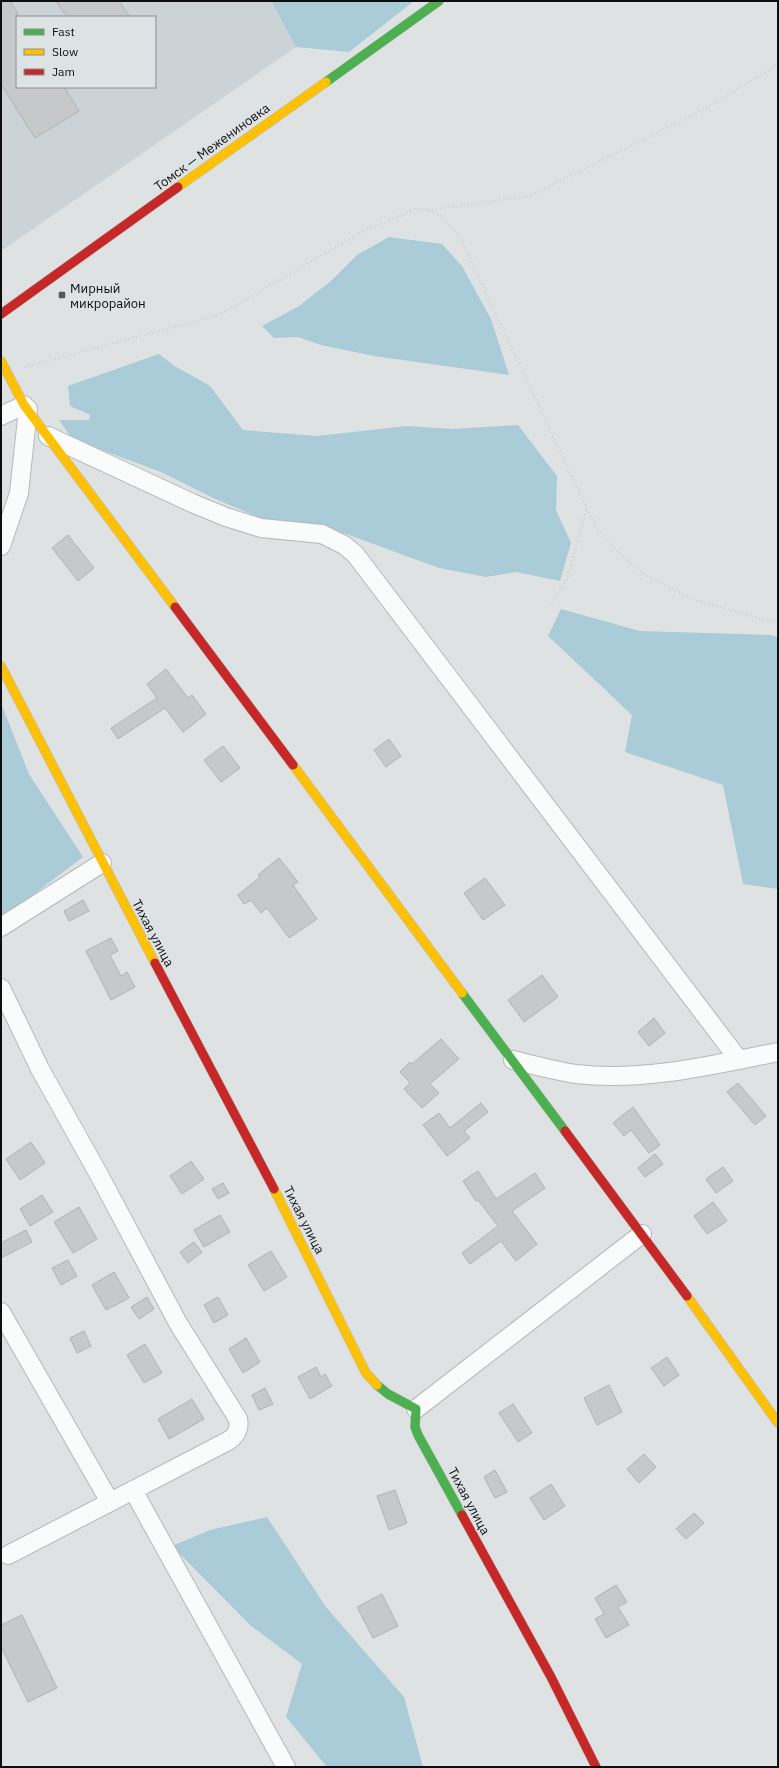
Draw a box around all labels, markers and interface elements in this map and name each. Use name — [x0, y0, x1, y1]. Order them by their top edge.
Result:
legend — [16, 16, 156, 88]
text: Fast — [52, 24, 75, 39]
text: Slow — [52, 44, 78, 59]
text: Jam — [52, 64, 75, 79]
street label: Томск — Межениновка — [151, 99, 273, 195]
place label: Мирный микрорайон — [70, 280, 146, 312]
marker: Мирный микрорайон — [57, 290, 67, 300]
street label: Тихая улица — [128, 896, 178, 970]
street label: Тихая улица — [280, 1183, 328, 1257]
street label: Тихая улица — [444, 1464, 494, 1538]

